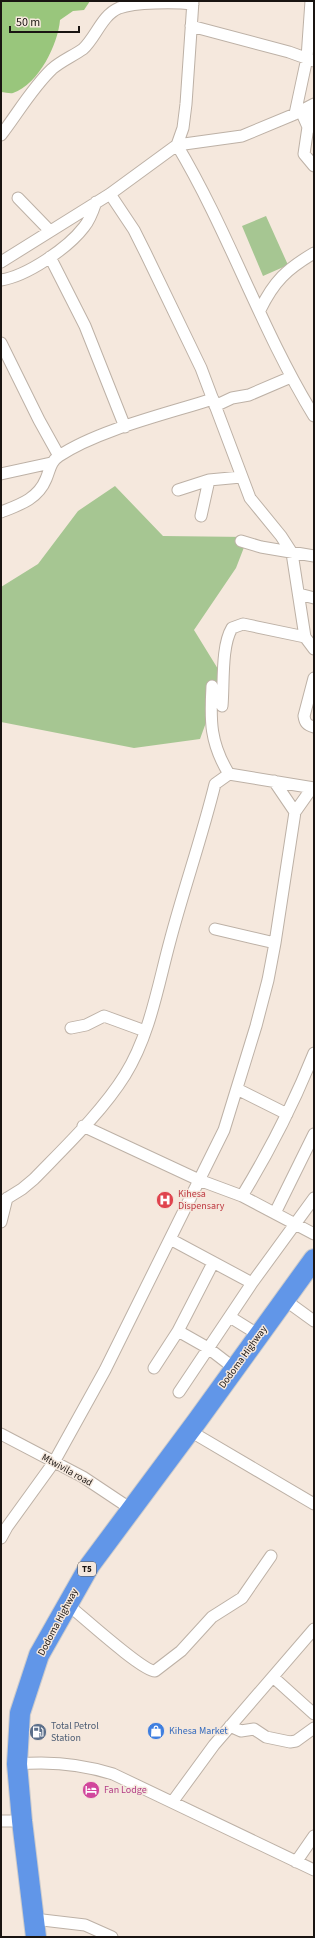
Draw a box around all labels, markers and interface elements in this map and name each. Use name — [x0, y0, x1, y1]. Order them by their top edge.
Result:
scale bar — [10, 8, 79, 34]
text: 50 m — [16, 14, 40, 31]
place label: Kihesa Dispensary — [178, 1187, 225, 1213]
hospital icon: Kihesa Dispensary — [155, 1190, 175, 1210]
street label: Dodoma Highway — [216, 1323, 271, 1391]
street label: Mtwivila road — [39, 1450, 95, 1490]
road number: T5 — [78, 1562, 96, 1576]
street label: Dodoma Highway — [34, 1586, 82, 1658]
place label: Total Petrol Station — [51, 1719, 99, 1745]
shop icon: Kihesa Market — [146, 1721, 166, 1741]
fuel station icon: Total Petrol Station — [28, 1722, 48, 1742]
place label: Kihesa Market — [169, 1724, 228, 1738]
hotel icon: Fan Lodge — [81, 1780, 101, 1800]
place label: Fan Lodge — [104, 1783, 147, 1797]

